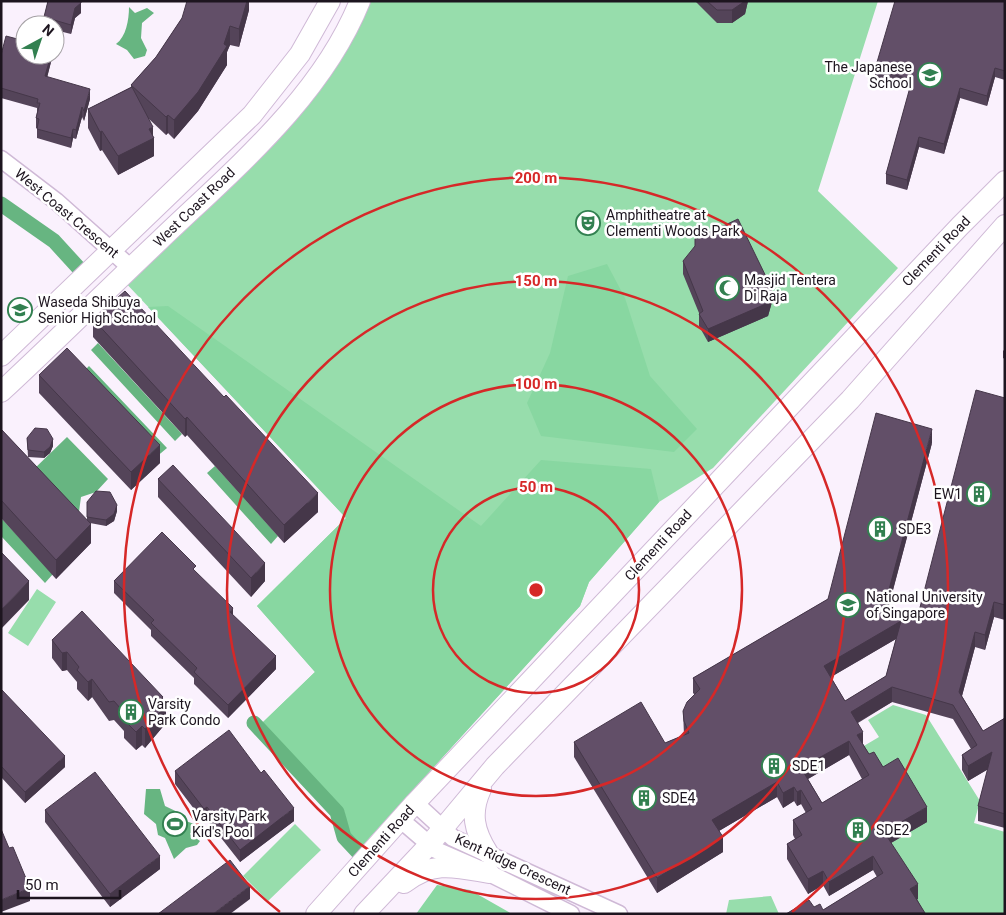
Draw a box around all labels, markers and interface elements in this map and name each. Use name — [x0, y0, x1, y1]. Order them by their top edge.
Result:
north arrow — [15, 15, 65, 65]
text: N — [39, 21, 57, 39]
place label: The Japanese School — [824, 59, 912, 91]
school or university icon: The Japanese School — [917, 62, 943, 88]
street label: West Coast Road — [150, 164, 238, 250]
street label: West Coast Crescent — [12, 165, 122, 261]
text: 200 m — [515, 169, 557, 187]
place label: Amphitheatre at Clementi Woods Park — [606, 207, 741, 239]
theatre icon: Amphitheatre at Clementi Woods Park — [575, 210, 601, 236]
street label: Clementi Road — [899, 213, 973, 289]
text: 150 m — [515, 272, 557, 290]
place label: Masjid Tentera Di Raja — [744, 272, 836, 304]
mosque icon: Masjid Tentera Di Raja — [714, 275, 740, 301]
place label: Waseda Shibuya Senior High School — [38, 294, 156, 326]
school or university icon: Waseda Shibuya Senior High School — [7, 297, 33, 323]
text: 100 m — [515, 375, 557, 393]
text: 50 m — [519, 478, 553, 496]
building icon: EW1 — [966, 481, 992, 507]
place label: EW1 — [934, 486, 962, 502]
street label: Clementi Road — [621, 506, 695, 584]
building icon: SDE3 — [867, 516, 893, 542]
place label: SDE3 — [898, 521, 931, 537]
centre of rings — [527, 581, 545, 599]
place label: National University of Singapore — [866, 589, 983, 621]
school or university icon: National University of Singapore — [835, 592, 861, 618]
place label: Varsity Park Condo — [148, 696, 220, 728]
building icon: Varsity Park Condo — [118, 699, 144, 725]
building icon: SDE1 — [761, 753, 787, 779]
place label: SDE1 — [792, 758, 825, 774]
building icon: SDE4 — [631, 785, 657, 811]
place label: SDE4 — [662, 790, 695, 806]
street label: Clementi Road — [345, 802, 417, 880]
place label: Varsity Park Kid's Pool — [192, 808, 267, 840]
sports icon: Varsity Park Kid's Pool — [162, 811, 188, 837]
building icon: SDE2 — [845, 817, 871, 843]
place label: SDE2 — [876, 822, 909, 838]
street label: Kent Ridge Crescent — [453, 830, 574, 898]
scale bar — [18, 868, 120, 900]
text: 50 m — [25, 876, 59, 894]

